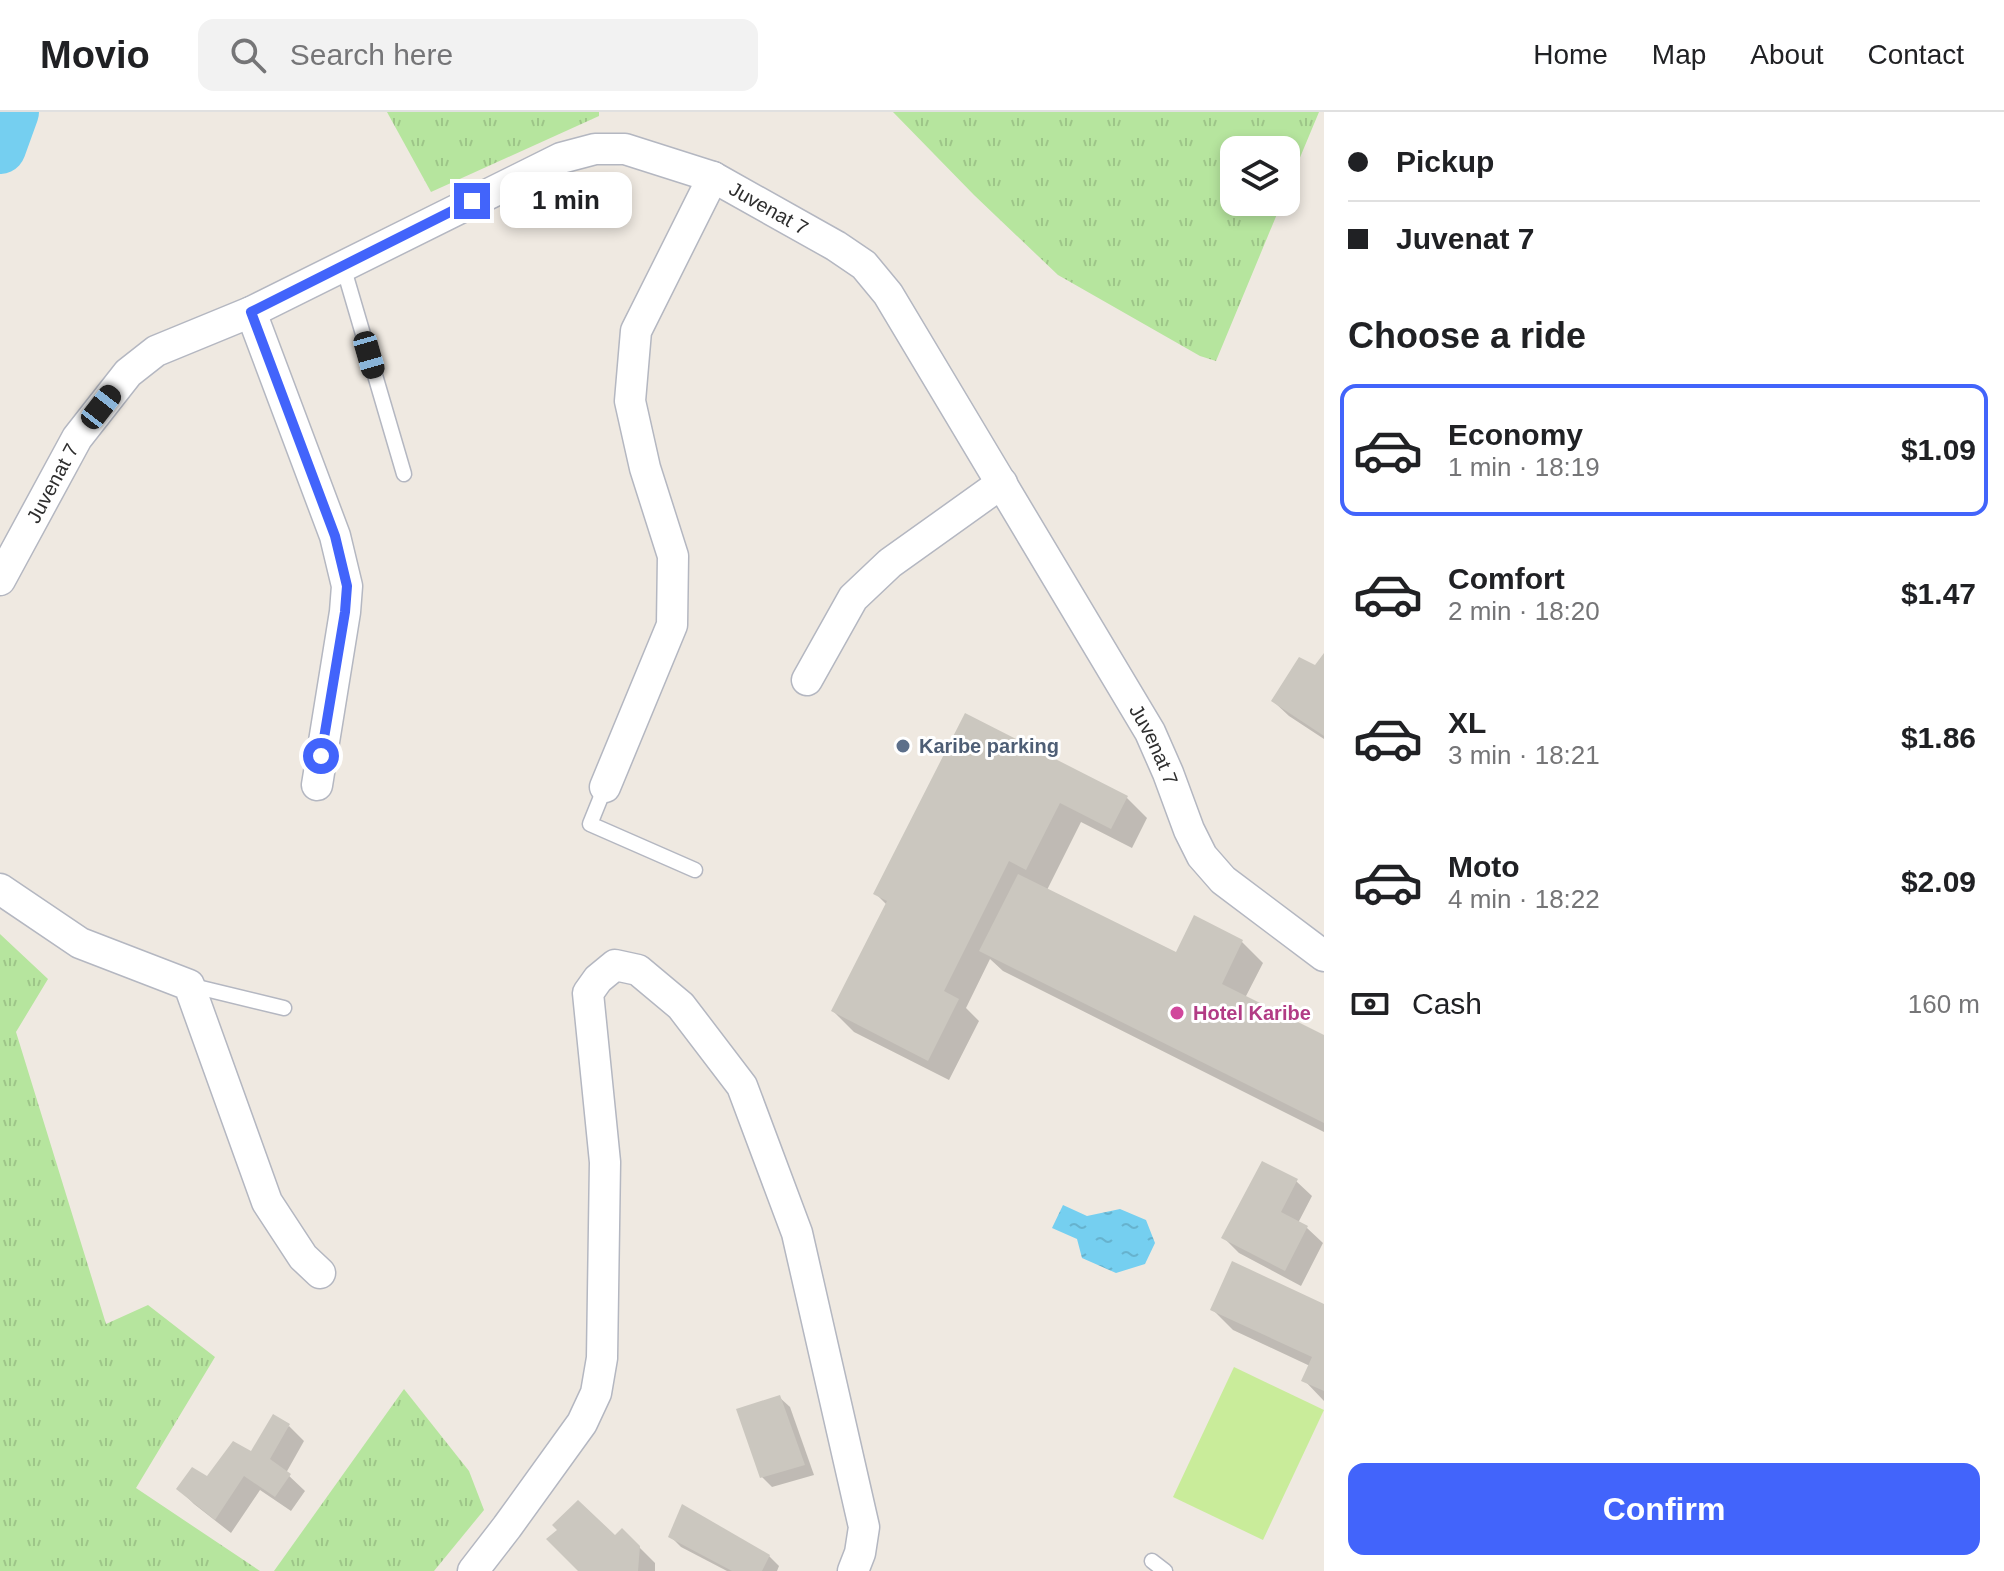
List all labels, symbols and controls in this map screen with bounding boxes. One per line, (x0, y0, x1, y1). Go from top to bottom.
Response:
search box (198, 19, 758, 91)
icon: search (226, 33, 270, 77)
text: Movio (40, 34, 150, 76)
text: Search here (290, 38, 453, 71)
text: Home (1533, 39, 1608, 70)
text: Map (1652, 39, 1706, 70)
text: About (1750, 39, 1824, 70)
text: Contact (1868, 39, 1964, 70)
map controls (1220, 136, 1300, 216)
button: layers (1220, 136, 1300, 216)
text: Pickup (1396, 145, 1494, 178)
callout: 1 min (500, 173, 632, 229)
street label: Juvenat 7 (726, 177, 812, 239)
route end (454, 183, 490, 219)
text: 1 min (532, 185, 600, 215)
text: Juvenat 7 (1396, 222, 1534, 255)
text: Choose a ride (1348, 315, 1586, 356)
car (351, 329, 387, 381)
car (77, 381, 125, 433)
icon: car (1352, 414, 1424, 486)
text: Economy (1448, 418, 1583, 451)
text: $1.09 (1901, 433, 1976, 466)
street label: Juvenat 7 (22, 440, 83, 527)
text: 1 min · 18:19 (1448, 452, 1600, 482)
icon: car (1352, 558, 1424, 630)
text: Comfort (1448, 562, 1565, 595)
text: $1.47 (1901, 577, 1976, 610)
text: 2 min · 18:20 (1448, 596, 1600, 626)
street label: Juvenat 7 (1125, 700, 1182, 788)
icon: car (1352, 702, 1424, 774)
text: XL (1448, 706, 1486, 739)
text: $1.86 (1901, 721, 1976, 754)
place label: Karibe parking (919, 735, 1059, 757)
marker: Karibe parking (894, 737, 912, 755)
route start (303, 738, 339, 774)
text: 3 min · 18:21 (1448, 740, 1600, 770)
icon: car (1352, 846, 1424, 918)
text: Moto (1448, 850, 1520, 883)
text: $2.09 (1901, 865, 1976, 898)
text: 4 min · 18:22 (1448, 884, 1600, 914)
icon: cash (1348, 982, 1392, 1026)
text: Cash (1412, 987, 1482, 1020)
text: 160 m (1908, 989, 1980, 1019)
place label: Hotel Karibe (1193, 1002, 1311, 1024)
marker: Hotel Karibe (1168, 1004, 1186, 1022)
button: Confirm (1348, 1463, 1980, 1555)

